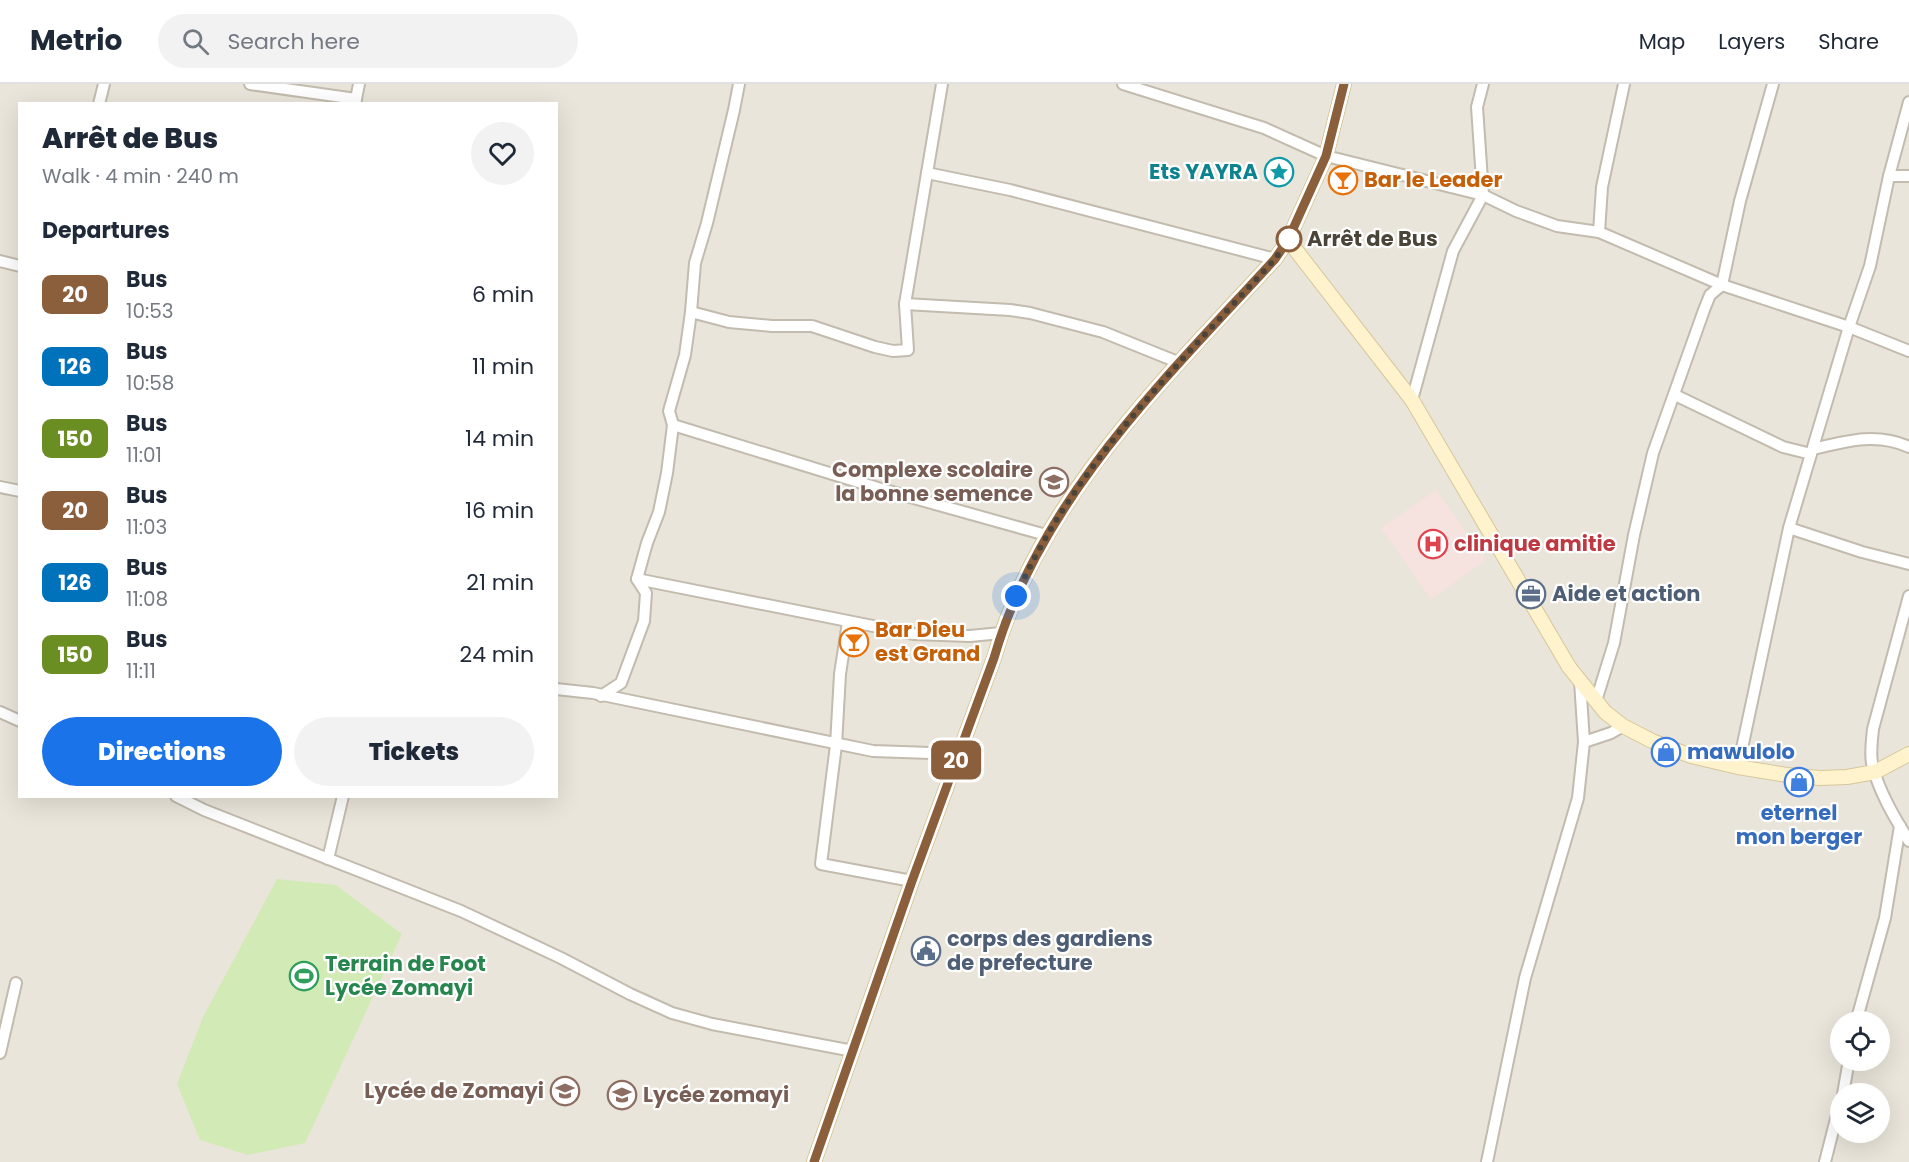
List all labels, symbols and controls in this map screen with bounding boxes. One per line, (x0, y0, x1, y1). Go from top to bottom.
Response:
search box (158, 14, 578, 68)
text: Metrio (30, 21, 122, 60)
icon: search (179, 25, 212, 58)
text: Search here (227, 26, 360, 57)
text: Map (1639, 27, 1685, 56)
text: Layers (1718, 27, 1785, 56)
text: Share (1818, 27, 1879, 56)
text: Arrêt de Bus (42, 119, 218, 158)
button: heart (471, 122, 534, 185)
place icon: Ets YAYRA (1263, 156, 1295, 188)
place label: Ets YAYRA (1149, 157, 1259, 186)
text: Walk · 4 min · 240 m (42, 162, 239, 190)
bar icon: Bar le Leader (1327, 164, 1359, 196)
place label: Bar le Leader (1364, 165, 1503, 194)
text: Departures (42, 215, 170, 246)
place label: Arrêt de Bus (1307, 224, 1438, 253)
marker: Arrêt de Bus (1276, 226, 1302, 252)
text: Bus (126, 264, 168, 295)
text: 6 min (472, 279, 534, 310)
text: 20 (62, 280, 88, 309)
text: 10:53 (126, 297, 174, 325)
text: Bus (126, 336, 168, 367)
text: 11 min (472, 351, 534, 382)
text: 126 (58, 352, 92, 381)
text: 10:58 (126, 369, 174, 397)
text: Bus (126, 408, 168, 439)
text: 14 min (465, 423, 534, 454)
text: 150 (57, 424, 93, 453)
text: 11:01 (126, 441, 162, 469)
place label: Complexe scolaire la bonne semence (832, 455, 1033, 508)
school or university icon: Complexe scolaire la bonne semence (1038, 466, 1070, 498)
text: Bus (126, 480, 168, 511)
text: 16 min (465, 495, 534, 526)
text: 20 (62, 496, 88, 525)
text: 11:03 (126, 513, 167, 541)
hospital icon: clinique amitie (1417, 528, 1449, 560)
place label: clinique amitie (1454, 529, 1616, 558)
text: Bus (126, 552, 168, 583)
text: 21 min (466, 567, 534, 598)
text: 126 (58, 568, 92, 597)
office icon: Aide et action (1515, 578, 1547, 610)
place label: Aide et action (1552, 579, 1700, 608)
your location (1001, 581, 1031, 611)
text: 11:08 (126, 585, 168, 613)
place label: Bar Dieu est Grand (875, 615, 980, 668)
text: Bus (126, 624, 168, 655)
bar icon: Bar Dieu est Grand (838, 626, 870, 658)
text: 24 min (459, 639, 534, 670)
text: 150 (57, 640, 93, 669)
text: 11:11 (126, 657, 156, 685)
button: Directions (42, 717, 282, 786)
button: Tickets (294, 717, 534, 786)
shop icon: mawulolo (1650, 736, 1682, 768)
place label: mawulolo (1687, 737, 1795, 766)
line badge: 20 (929, 740, 983, 780)
text: 20 (943, 746, 969, 775)
shop icon: eternel mon berger (1783, 766, 1815, 798)
place label: eternel mon berger (1736, 798, 1862, 851)
place label: corps des gardiens de prefecture (947, 924, 1153, 977)
public building icon: corps des gardiens de prefecture (910, 935, 942, 967)
place label: Terrain de Foot Lycée Zomayi (325, 949, 486, 1002)
sports icon: Terrain de Foot Lycée Zomayi (288, 960, 320, 992)
map controls (1830, 1011, 1890, 1143)
button: locate (1830, 1011, 1890, 1071)
school or university icon: Lycée de Zomayi (549, 1075, 581, 1107)
place label: Lycée de Zomayi (364, 1076, 544, 1105)
school or university icon: Lycée zomayi (606, 1079, 638, 1111)
place label: Lycée zomayi (643, 1080, 789, 1109)
button: layers (1830, 1083, 1890, 1143)

